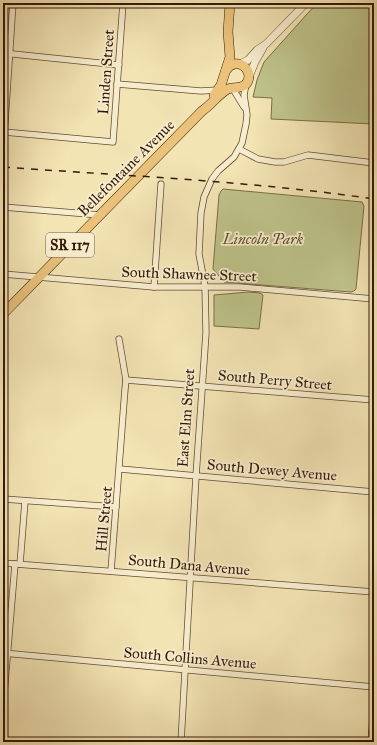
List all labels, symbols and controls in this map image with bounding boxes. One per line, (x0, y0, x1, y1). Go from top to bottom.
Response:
street label: Linden Street (94, 28, 118, 115)
street label: Bellefontaine Avenue (74, 116, 178, 220)
park label: Lincoln Park (222, 230, 304, 248)
road number: SR 117 (46, 233, 94, 257)
street label: South Shawnee Street (121, 263, 258, 285)
street label: South Perry Street (217, 366, 333, 394)
street label: East Elm Street (174, 367, 198, 468)
street label: South Dewey Avenue (206, 455, 338, 485)
street label: Hill Street (92, 485, 116, 553)
street label: South Dana Avenue (127, 551, 251, 579)
street label: South Collins Avenue (123, 643, 257, 673)

